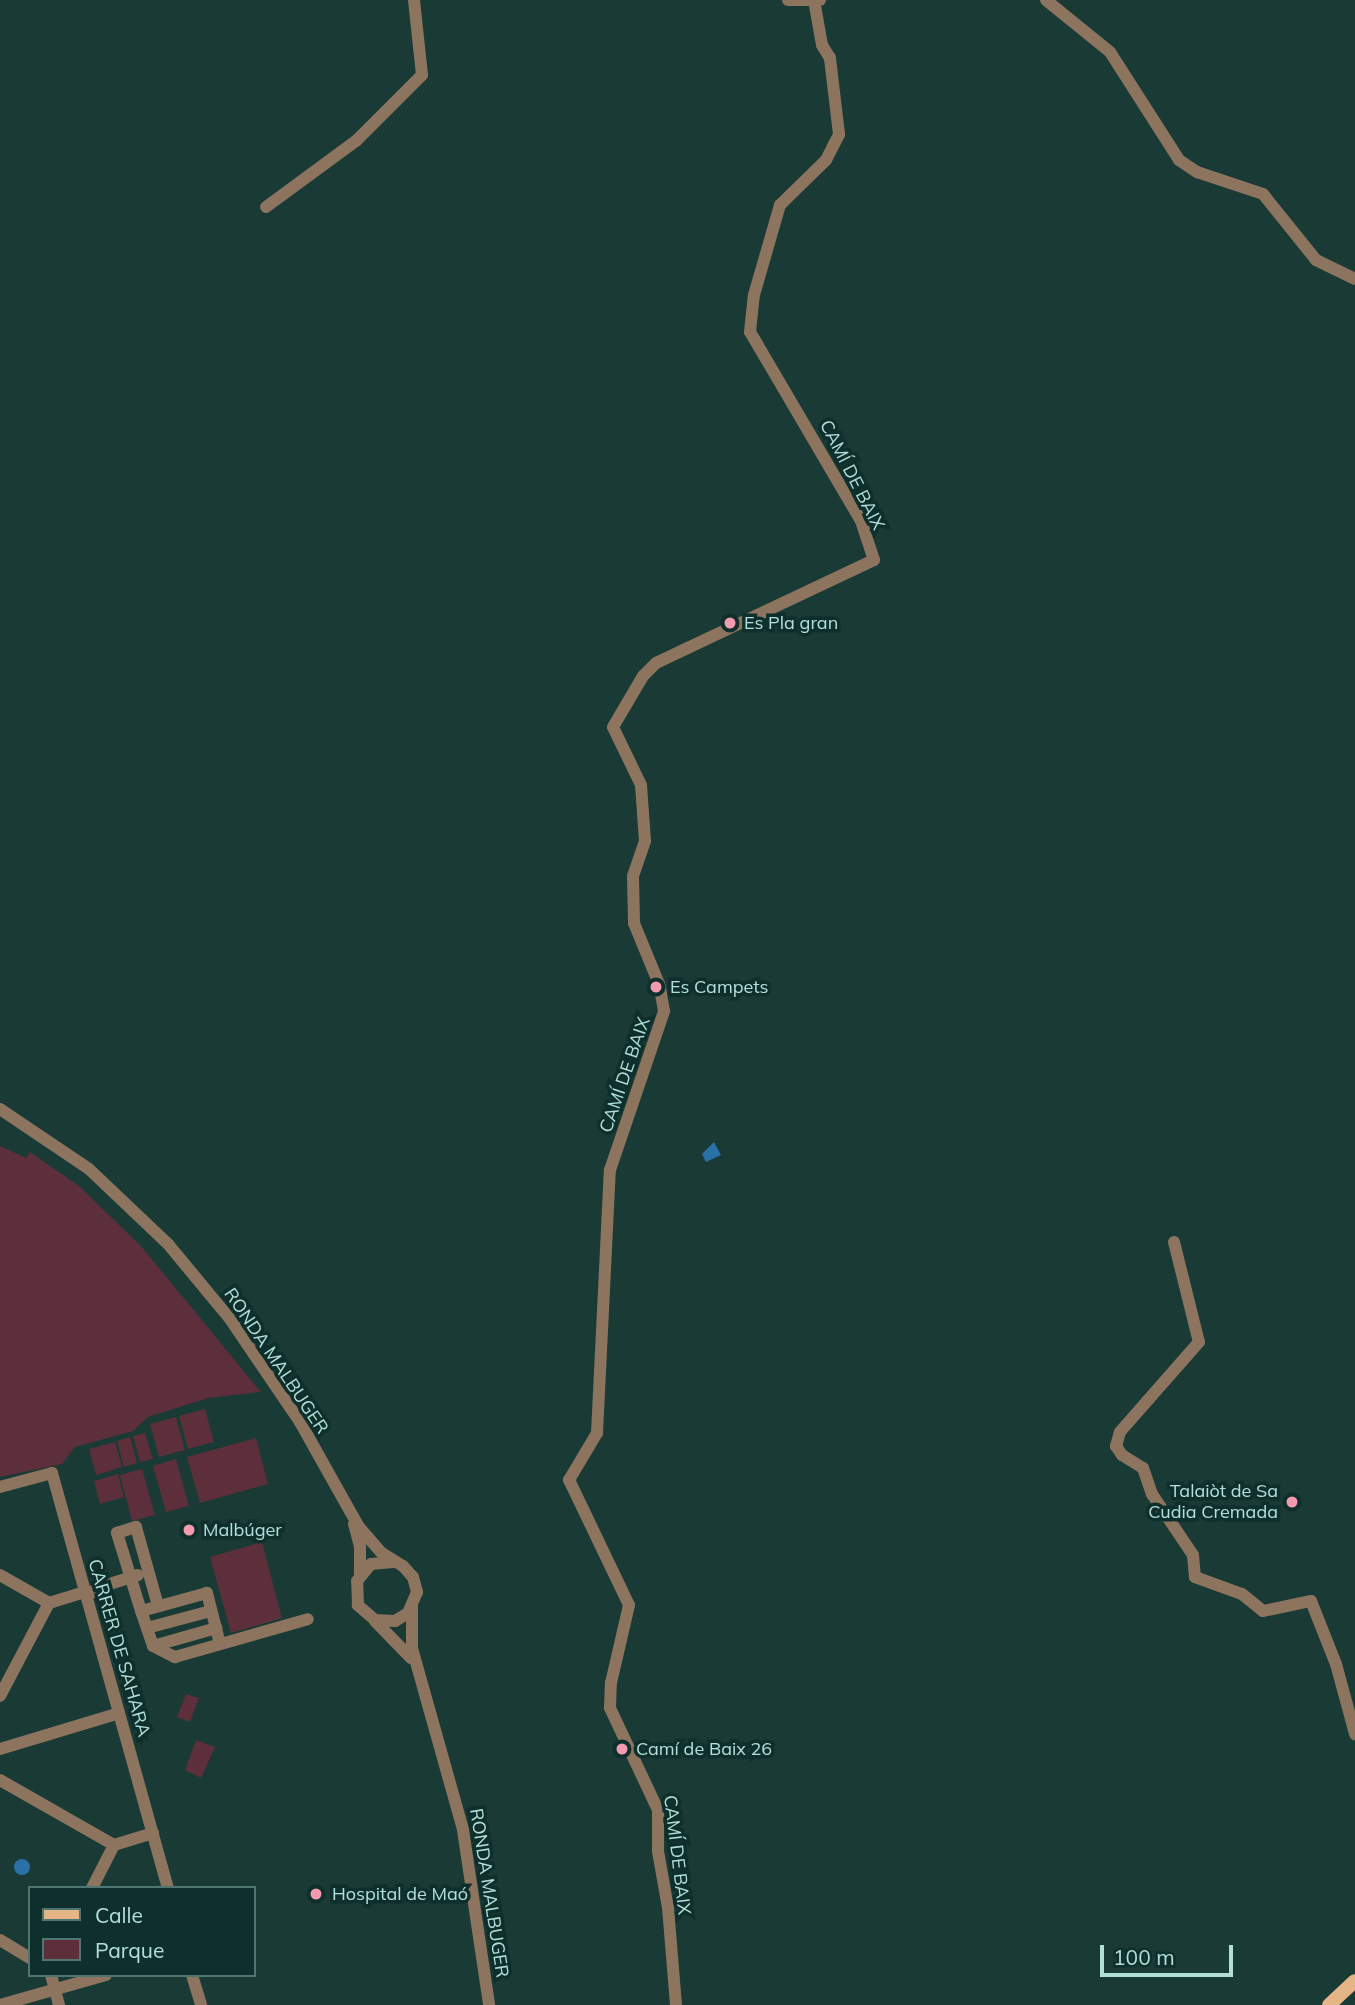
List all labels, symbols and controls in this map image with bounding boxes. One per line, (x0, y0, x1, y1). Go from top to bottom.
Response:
street label: CAMÍ DE BAIX (815, 416, 889, 534)
place label: Es Pla gran (744, 612, 838, 634)
marker: Es Pla gran (722, 615, 738, 631)
place label: Es Campets (670, 976, 769, 998)
marker: Es Campets (648, 979, 664, 995)
street label: CAMÍ DE BAIX (595, 1015, 655, 1135)
street label: RONDA MALBUGER (219, 1284, 333, 1438)
place label: Talaiòt de Sa Cudia Cremada (1148, 1481, 1278, 1524)
marker: Talaiòt de Sa Cudia Cremada (1284, 1494, 1300, 1510)
place label: Malbúger (203, 1519, 282, 1541)
marker: Malbúger (181, 1522, 197, 1538)
street label: CARRER DE SAHARA (83, 1557, 155, 1739)
place label: Camí de Baix 26 (636, 1738, 772, 1760)
marker: Camí de Baix 26 (614, 1741, 630, 1757)
street label: CAMÍ DE BAIX (659, 1794, 695, 1916)
street label: RONDA MALBUGER (465, 1807, 513, 1979)
place label: Hospital de Maó (332, 1883, 468, 1905)
marker: Hospital de Maó (306, 1884, 326, 1904)
legend (28, 1886, 256, 1977)
text: Calle (95, 1902, 143, 1928)
scale bar (1103, 1932, 1236, 1976)
text: Parque (95, 1937, 164, 1963)
text: 100 m (1113, 1944, 1175, 1970)

